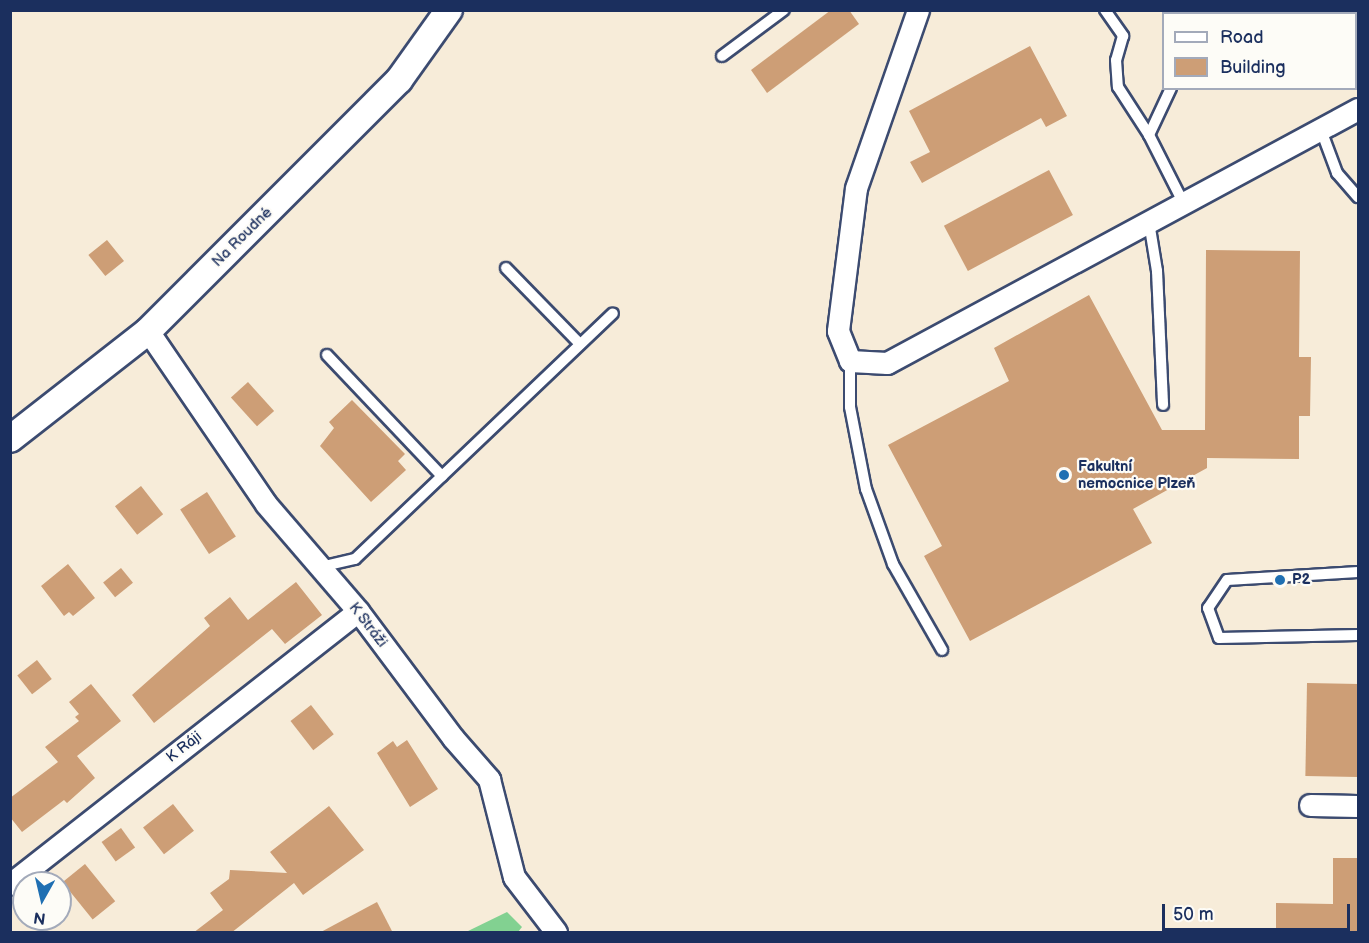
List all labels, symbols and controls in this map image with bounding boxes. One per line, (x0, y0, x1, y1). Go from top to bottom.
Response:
legend (1162, 12, 1357, 90)
text: Road (1220, 27, 1264, 48)
text: Building (1220, 57, 1286, 78)
street label: Na Roudné (208, 203, 276, 271)
place label: Fakultní nemocnice Plzeň (1078, 457, 1195, 492)
marker: Fakultní nemocnice Plzeň (1055, 466, 1073, 484)
place label: P2 (1292, 571, 1310, 589)
marker: P2 (1273, 573, 1287, 587)
street label: K Stráži (345, 599, 391, 651)
street label: K Ráji (163, 728, 205, 766)
north arrow (12, 871, 72, 931)
scale bar (1165, 892, 1352, 930)
text: 50 m (1173, 904, 1214, 925)
text: N (32, 907, 47, 928)

